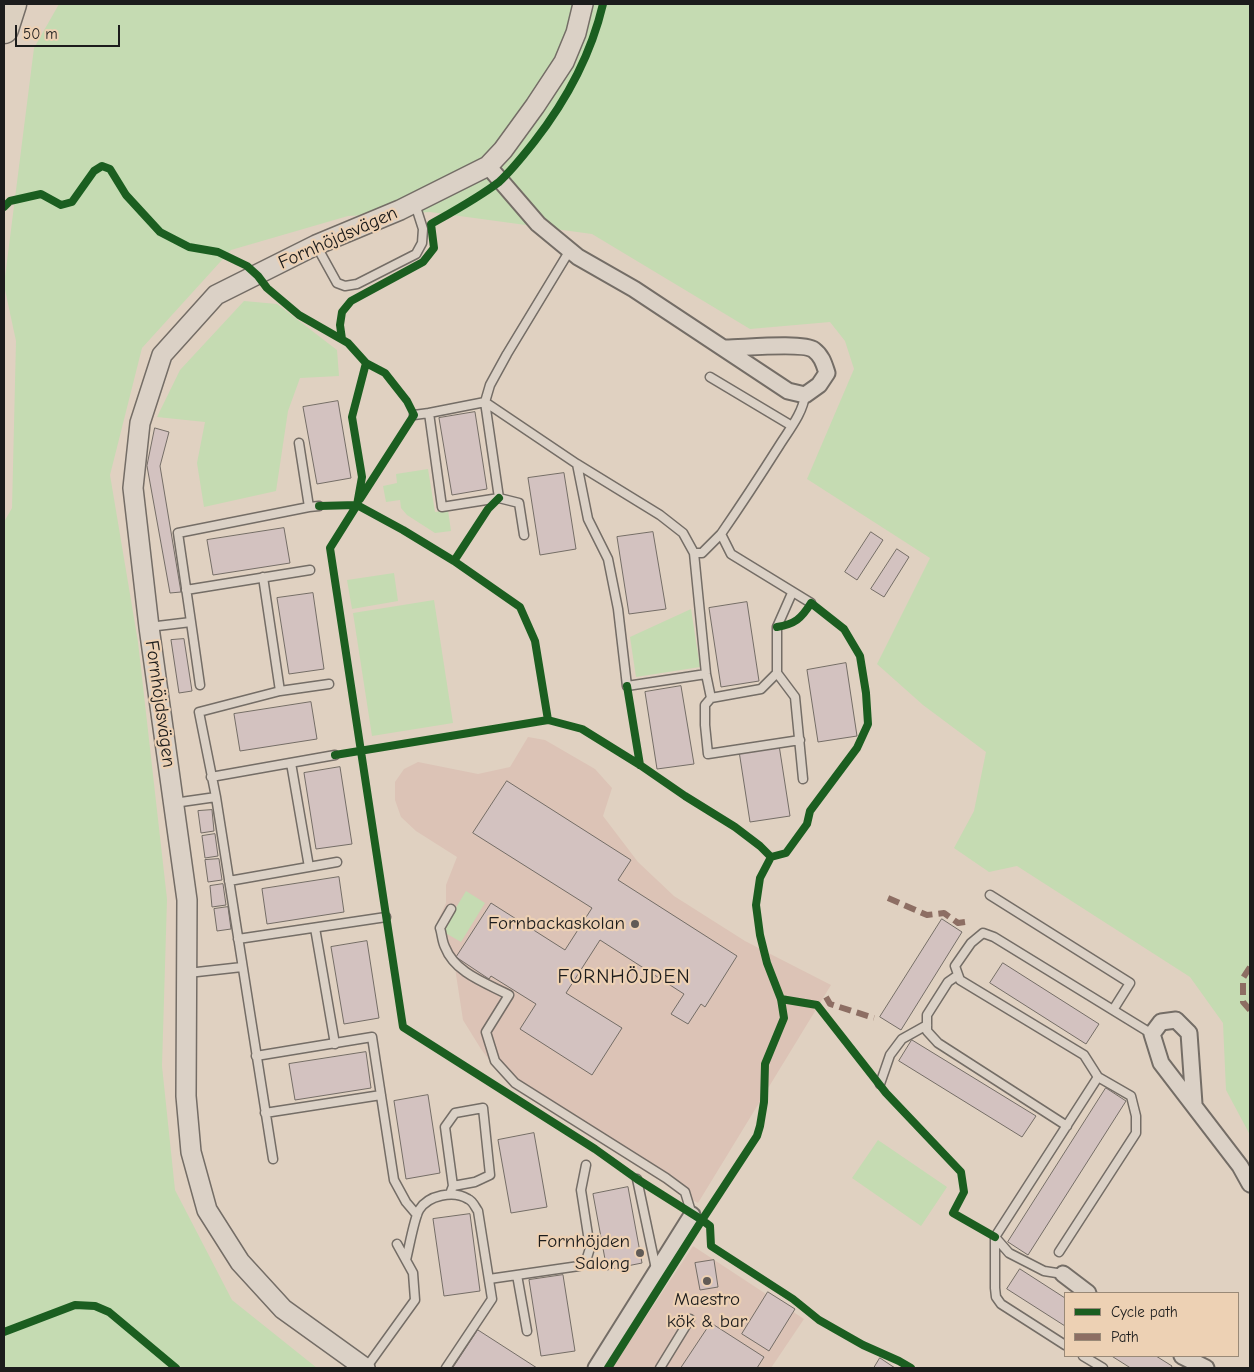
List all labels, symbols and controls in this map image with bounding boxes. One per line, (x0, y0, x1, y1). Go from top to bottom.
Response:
scale bar (18, 15, 122, 47)
text: 50 m (23, 25, 58, 43)
street label: Fornhöjdsvägen (275, 202, 401, 274)
street label: Fornhöjdsvägen (140, 639, 180, 769)
place label: Fornbackaskolan (488, 913, 625, 935)
marker: Fornbackaskolan (629, 918, 641, 930)
district label: FORNHÖJDEN (556, 965, 692, 989)
place label: Fornhöjden Salong (537, 1231, 630, 1275)
marker: Fornhöjden Salong (634, 1247, 646, 1259)
marker: Maestro kök & bar (701, 1275, 713, 1287)
place label: Maestro kök & bar (667, 1289, 747, 1333)
legend (1064, 1292, 1239, 1357)
text: Cycle path (1111, 1303, 1178, 1321)
text: Path (1111, 1328, 1139, 1346)

